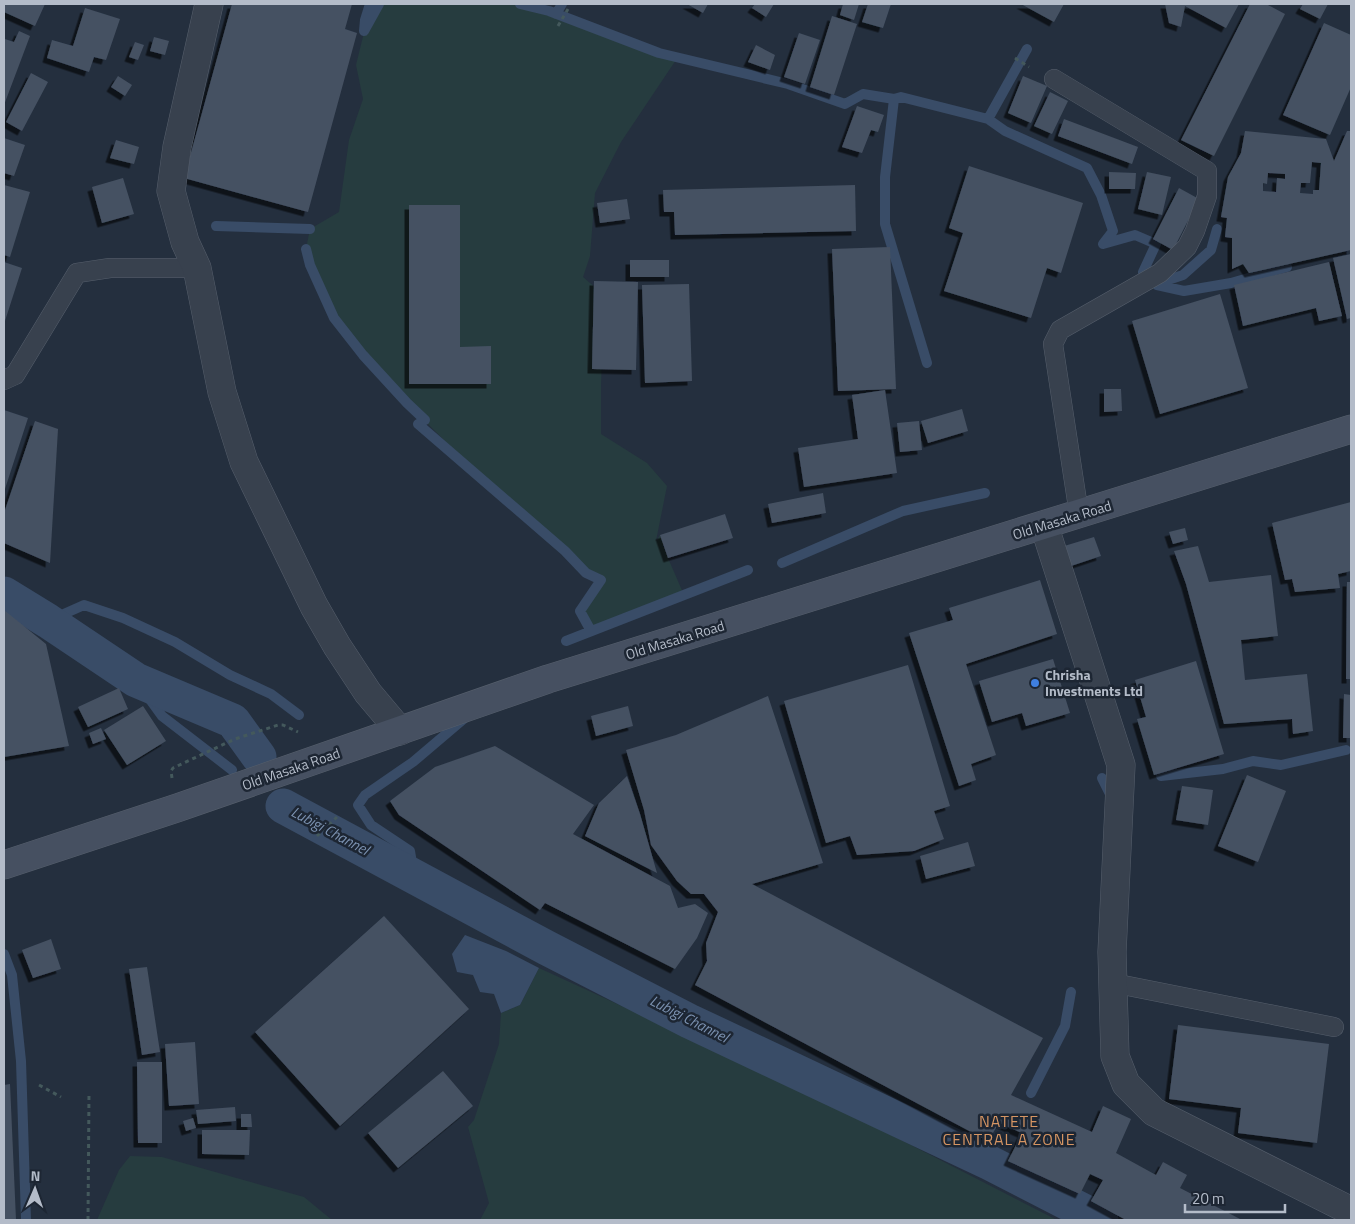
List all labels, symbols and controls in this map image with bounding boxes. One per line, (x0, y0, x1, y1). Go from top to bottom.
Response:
street label: Old Masaka Road (1010, 495, 1114, 545)
street label: Old Masaka Road (623, 615, 727, 665)
place label: Chrisha Investments Ltd (1045, 664, 1143, 701)
marker: Chrisha Investments Ltd (1029, 677, 1041, 689)
street label: Old Masaka Road (239, 742, 343, 795)
water label: Lubigi Channel (287, 800, 375, 862)
water label: Lubigi Channel (646, 989, 734, 1049)
district label: NATETE CENTRAL A ZONE (942, 1109, 1076, 1151)
north arrow (10, 1164, 60, 1214)
text: N (30, 1165, 41, 1186)
scale bar (1185, 1182, 1285, 1214)
text: 20 m (1192, 1187, 1225, 1210)

